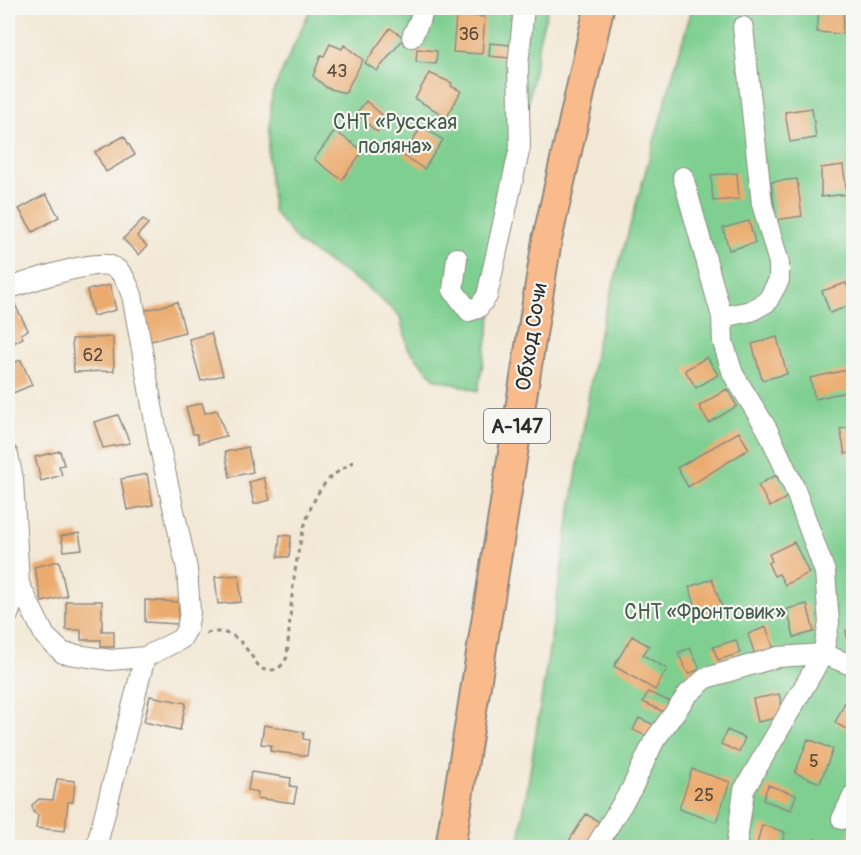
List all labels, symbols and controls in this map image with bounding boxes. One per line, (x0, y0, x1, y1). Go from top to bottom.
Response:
house number: 36 (459, 23, 479, 46)
house number: 43 (327, 60, 347, 83)
park label: СНТ «Русская поляна» (333, 109, 457, 160)
street label: Обход Сочи (510, 281, 553, 393)
house number: 62 (83, 344, 103, 367)
road number: А-147 (484, 409, 550, 443)
park label: СНТ «Фронтовик» (624, 599, 786, 626)
house number: 5 (809, 750, 819, 773)
house number: 25 (694, 784, 714, 807)

